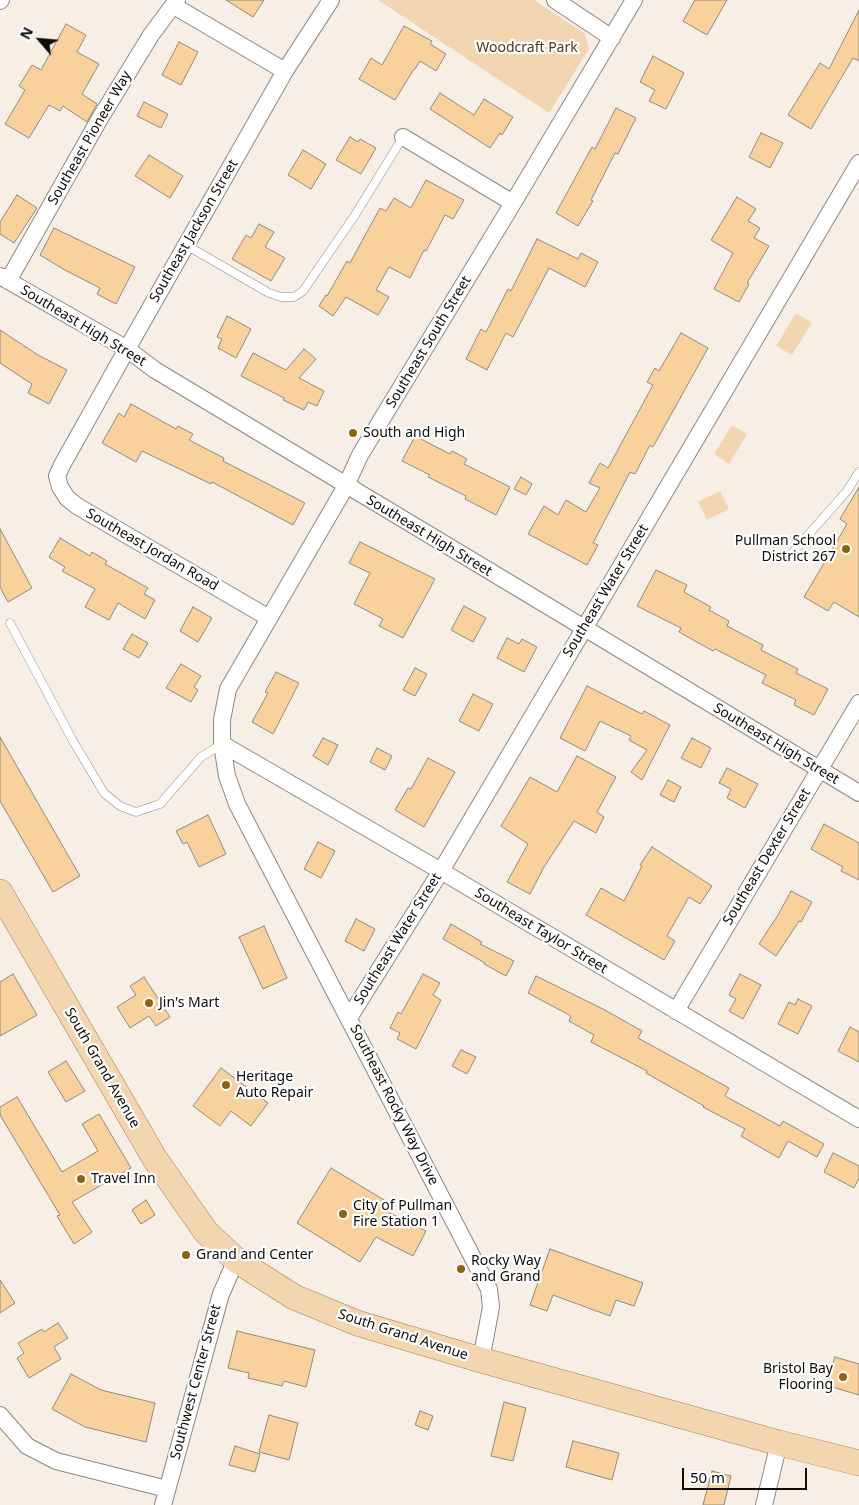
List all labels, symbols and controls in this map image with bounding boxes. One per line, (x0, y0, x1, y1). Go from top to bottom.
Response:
north arrow (15, 15, 65, 65)
text: N (15, 24, 37, 42)
park label: Woodcraft Park (476, 40, 578, 56)
street label: Southeast Pioneer Way (45, 68, 135, 208)
street label: Southeast Jackson Street (146, 157, 242, 305)
street label: Southeast South Street (383, 273, 475, 411)
street label: Southeast High Street (17, 282, 149, 370)
place label: South and High (363, 425, 465, 441)
marker: South and High (347, 427, 359, 439)
street label: Southeast High Street (363, 492, 495, 580)
street label: Southeast Jordan Road (83, 505, 221, 595)
street label: Southeast Water Street (560, 522, 652, 660)
place label: Pullman School District 267 (735, 533, 836, 566)
marker: Pullman School District 267 (840, 543, 852, 555)
street label: Southeast High Street (710, 700, 842, 788)
street label: Southeast Dexter Street (720, 786, 814, 928)
street label: Southeast Water Street (351, 870, 445, 1008)
street label: Southeast Taylor Street (472, 885, 610, 977)
place label: Jin's Mart (159, 995, 219, 1011)
marker: Jin's Mart (143, 997, 155, 1009)
street label: South Grand Avenue (61, 1005, 143, 1131)
street label: Southeast Rocky Way Drive (346, 1022, 442, 1188)
place label: Heritage Auto Repair (236, 1069, 313, 1102)
marker: Heritage Auto Repair (220, 1079, 232, 1091)
place label: Travel Inn (91, 1171, 156, 1187)
marker: Travel Inn (75, 1173, 87, 1185)
place label: City of Pullman Fire Station 1 (353, 1198, 452, 1230)
marker: City of Pullman Fire Station 1 (337, 1208, 349, 1220)
place label: Grand and Center (196, 1247, 313, 1263)
marker: Grand and Center (180, 1249, 192, 1261)
place label: Rocky Way and Grand (471, 1253, 541, 1285)
marker: Rocky Way and Grand (455, 1263, 467, 1275)
street label: Southwest Center Street (167, 1303, 225, 1461)
street label: South Grand Avenue (336, 1306, 470, 1364)
place label: Bristol Bay Flooring (763, 1361, 833, 1394)
marker: Bristol Bay Flooring (837, 1371, 849, 1383)
scale bar (684, 1458, 809, 1490)
text: 50 m (690, 1467, 725, 1487)

